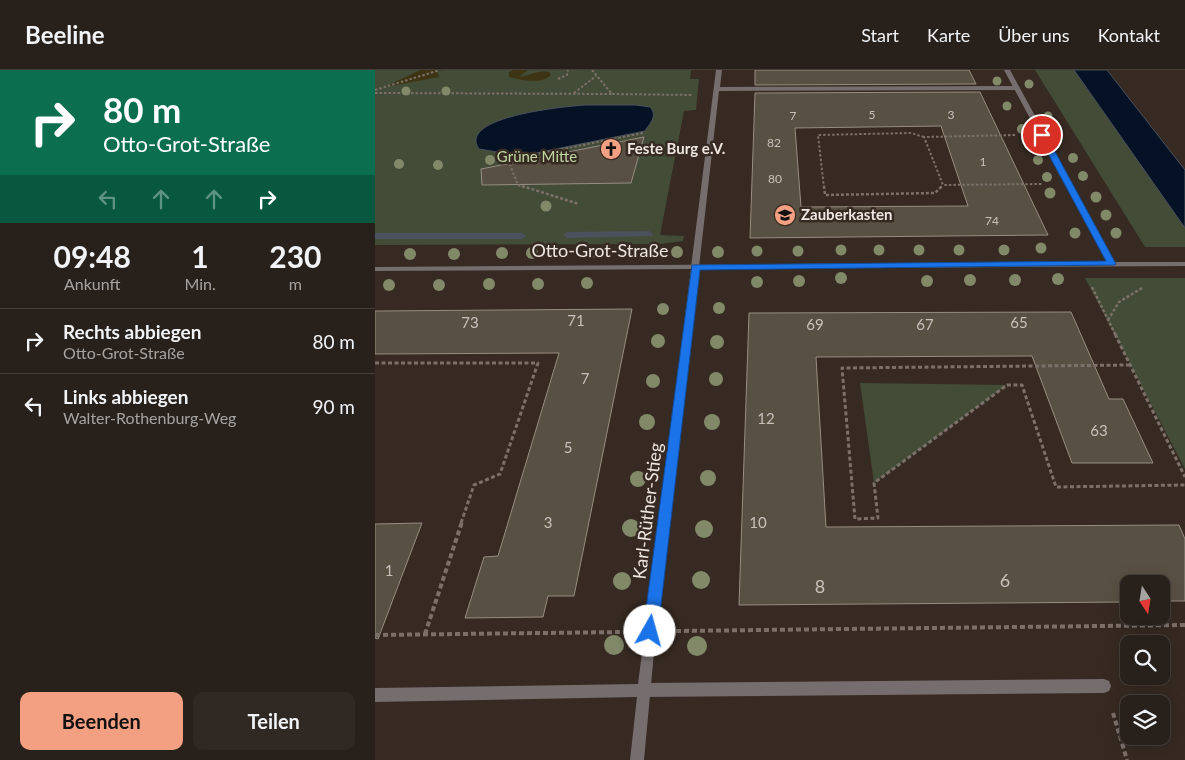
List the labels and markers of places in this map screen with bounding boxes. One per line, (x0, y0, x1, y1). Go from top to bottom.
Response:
pin (1021, 114, 1063, 156)
church icon: Feste Burg e.V. (599, 137, 623, 161)
place label: Feste Burg e.V. (627, 139, 725, 157)
school or university icon: Zauberkasten (773, 203, 797, 227)
place label: Zauberkasten (801, 205, 892, 223)

